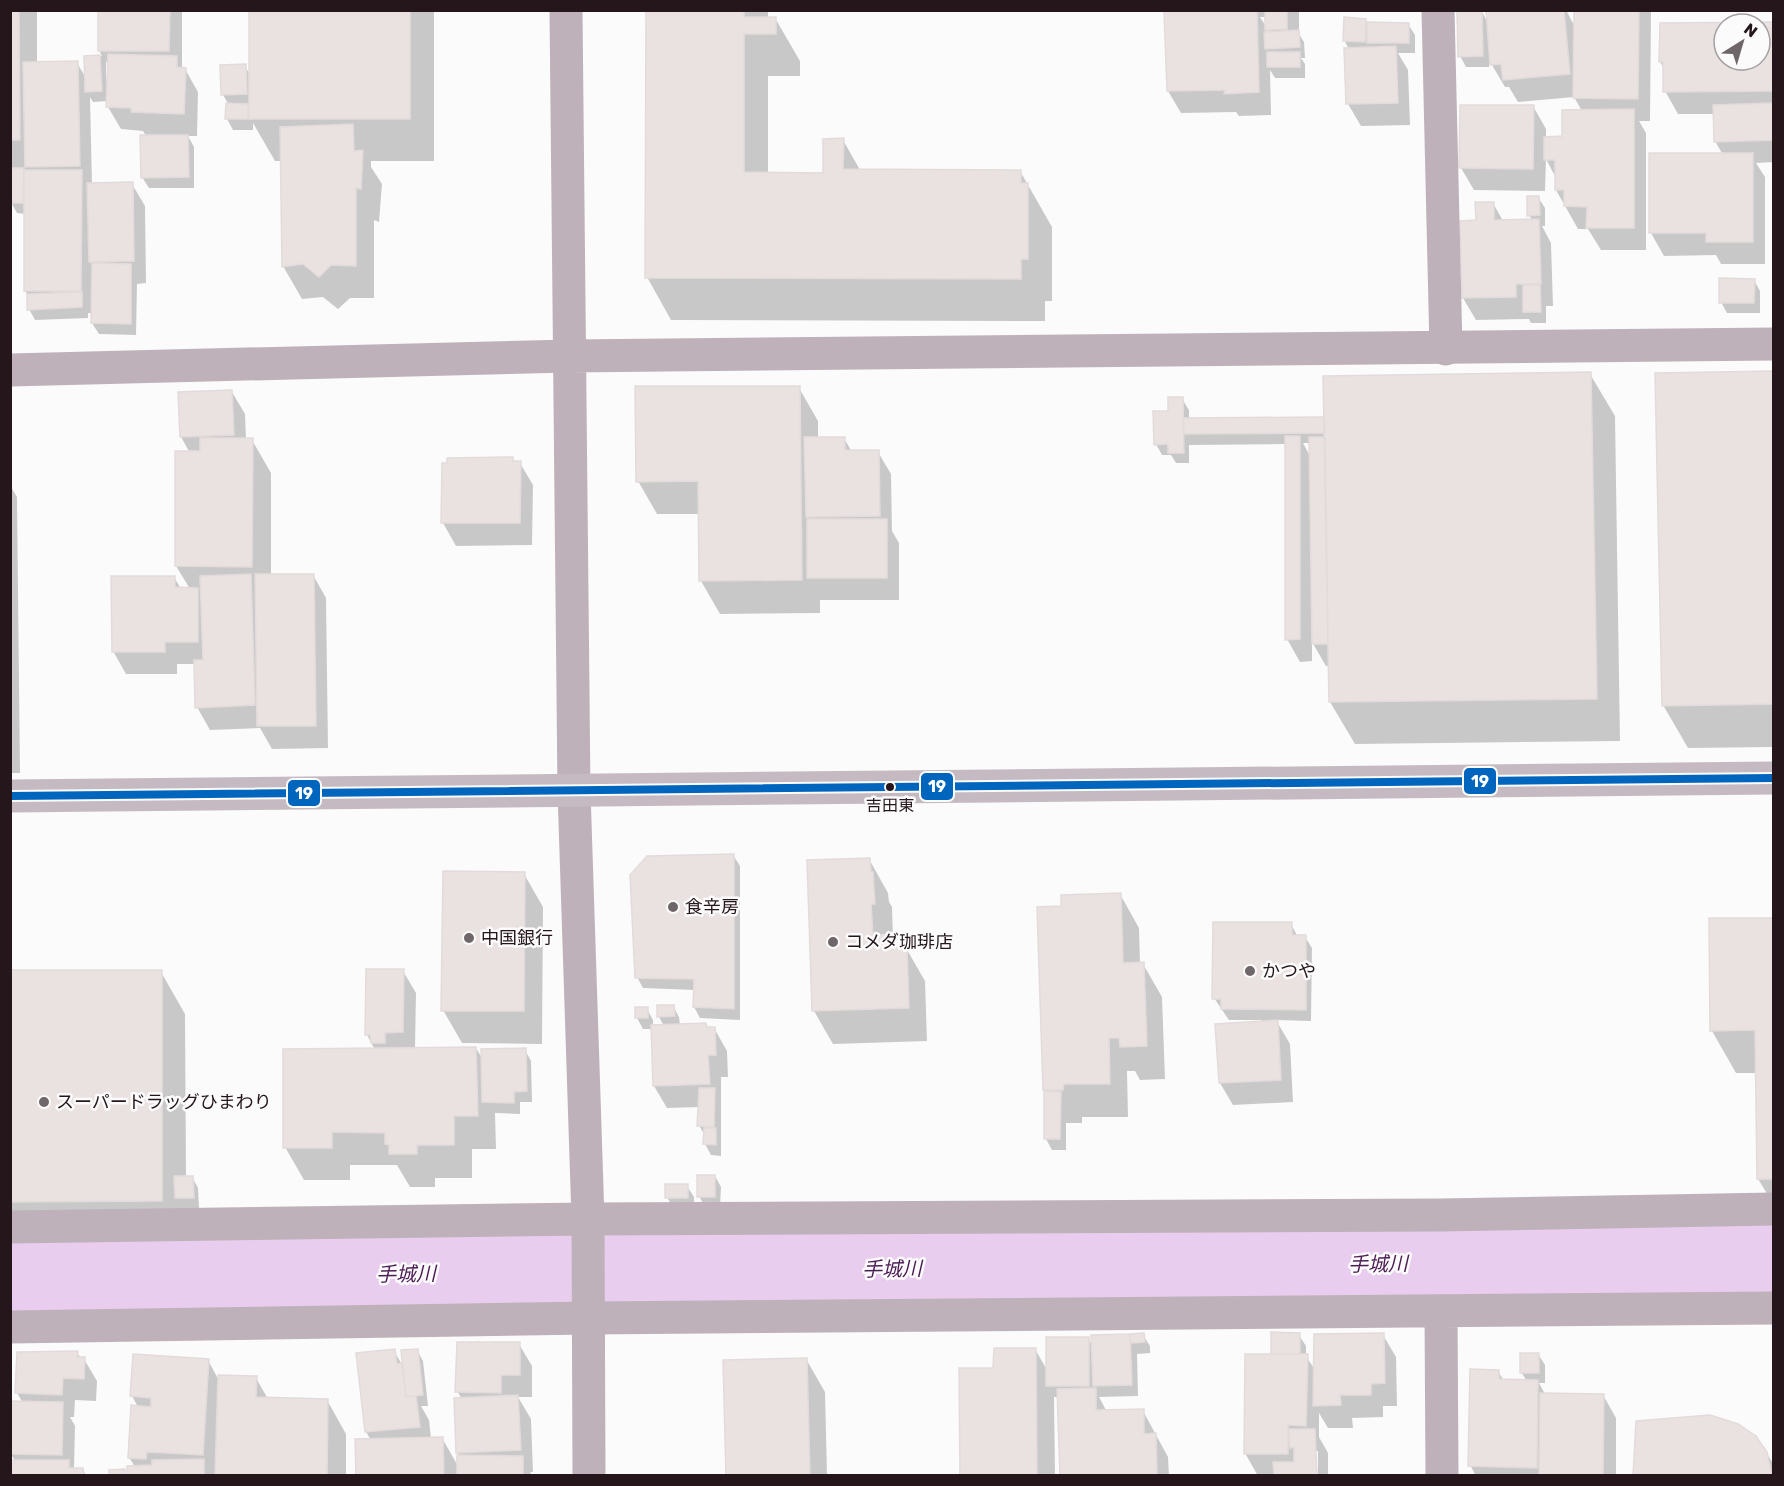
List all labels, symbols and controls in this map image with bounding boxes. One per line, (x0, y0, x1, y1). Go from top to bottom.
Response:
north arrow (1712, 12, 1772, 72)
text: N (1740, 19, 1761, 41)
line badge: 19 (1463, 767, 1497, 795)
line badge: 19 (920, 772, 954, 801)
text: 19 (1471, 772, 1489, 791)
text: 19 (928, 777, 946, 796)
line badge: 19 (287, 779, 321, 807)
marker: 吉田東 (884, 781, 896, 793)
text: 19 (295, 784, 313, 803)
place label: 吉田東 (866, 796, 914, 815)
place label: 食辛房 (685, 896, 739, 918)
marker: 食辛房 (666, 900, 680, 914)
place label: 中国銀行 (481, 927, 553, 949)
marker: 中国銀行 (462, 931, 476, 945)
place label: コメダ珈琲店 (845, 931, 953, 953)
marker: コメダ珈琲店 (826, 935, 840, 949)
place label: かつや (1262, 960, 1316, 982)
marker: かつや (1243, 964, 1257, 978)
place label: スーパードラッグひまわり (56, 1091, 272, 1113)
marker: スーパードラッグひまわり (37, 1095, 51, 1109)
water label: 手城川 (1348, 1251, 1410, 1277)
water label: 手城川 (862, 1256, 924, 1282)
water label: 手城川 (376, 1261, 438, 1287)

